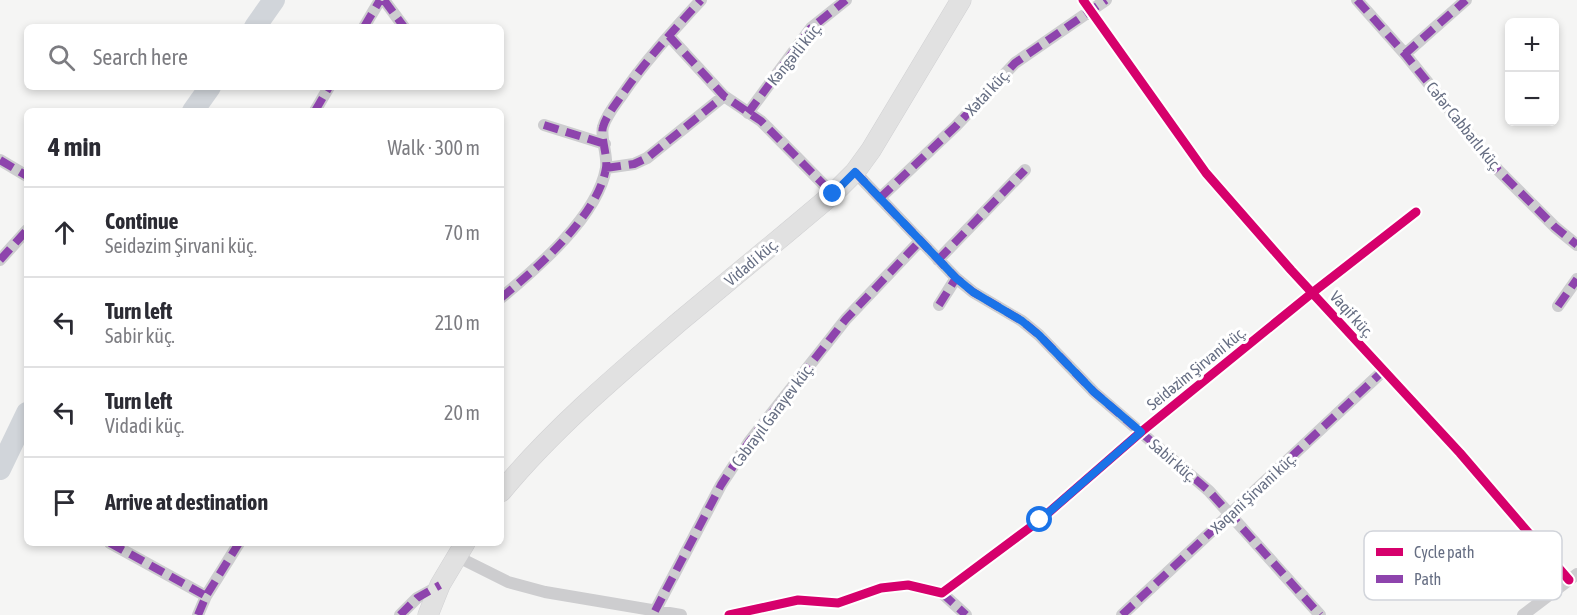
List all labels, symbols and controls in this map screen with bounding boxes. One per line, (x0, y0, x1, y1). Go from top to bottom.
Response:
map controls (1505, 18, 1559, 126)
button: + (1505, 18, 1559, 72)
street label: Kəngərli küç. (763, 19, 825, 89)
search box (24, 24, 504, 90)
icon: search (45, 41, 78, 74)
text: Search here (93, 44, 188, 70)
street label: Xətai küç. (961, 65, 1013, 119)
button: − (1505, 72, 1559, 126)
street label: Cəfər Cabbarlı küç. (1422, 78, 1505, 175)
text: 4 min (48, 132, 101, 162)
text: Walk · 300 m (388, 136, 480, 159)
route end (819, 180, 845, 206)
text: Continue (105, 208, 179, 234)
icon: ahead (48, 216, 81, 249)
text: 70 m (444, 221, 480, 244)
text: Seidəzim Şirvani küç. (105, 234, 257, 257)
street label: Vidadi küç. (721, 235, 782, 290)
street label: Vaqif küç. (1326, 287, 1378, 342)
text: Turn left (105, 298, 172, 324)
icon: left (48, 306, 81, 339)
text: 210 m (435, 311, 480, 334)
street label: Seidəzim Şirvani küç. (1143, 323, 1250, 414)
text: Sabir küç. (105, 324, 175, 347)
street label: Cəbrayıl Gərayev küç. (727, 360, 817, 471)
text: Turn left (105, 388, 172, 414)
icon: left (48, 396, 81, 429)
text: 20 m (444, 401, 480, 424)
text: Vidadi küç. (105, 414, 184, 437)
street label: Sabir küç. (1145, 435, 1200, 486)
street label: Xəqani Şirvani küç. (1207, 449, 1300, 537)
icon: arrive (48, 486, 81, 519)
text: Arrive at destination (105, 489, 268, 515)
route start (1026, 506, 1052, 532)
legend (1364, 531, 1562, 600)
text: Cycle path (1414, 543, 1474, 562)
text: Path (1414, 570, 1441, 588)

